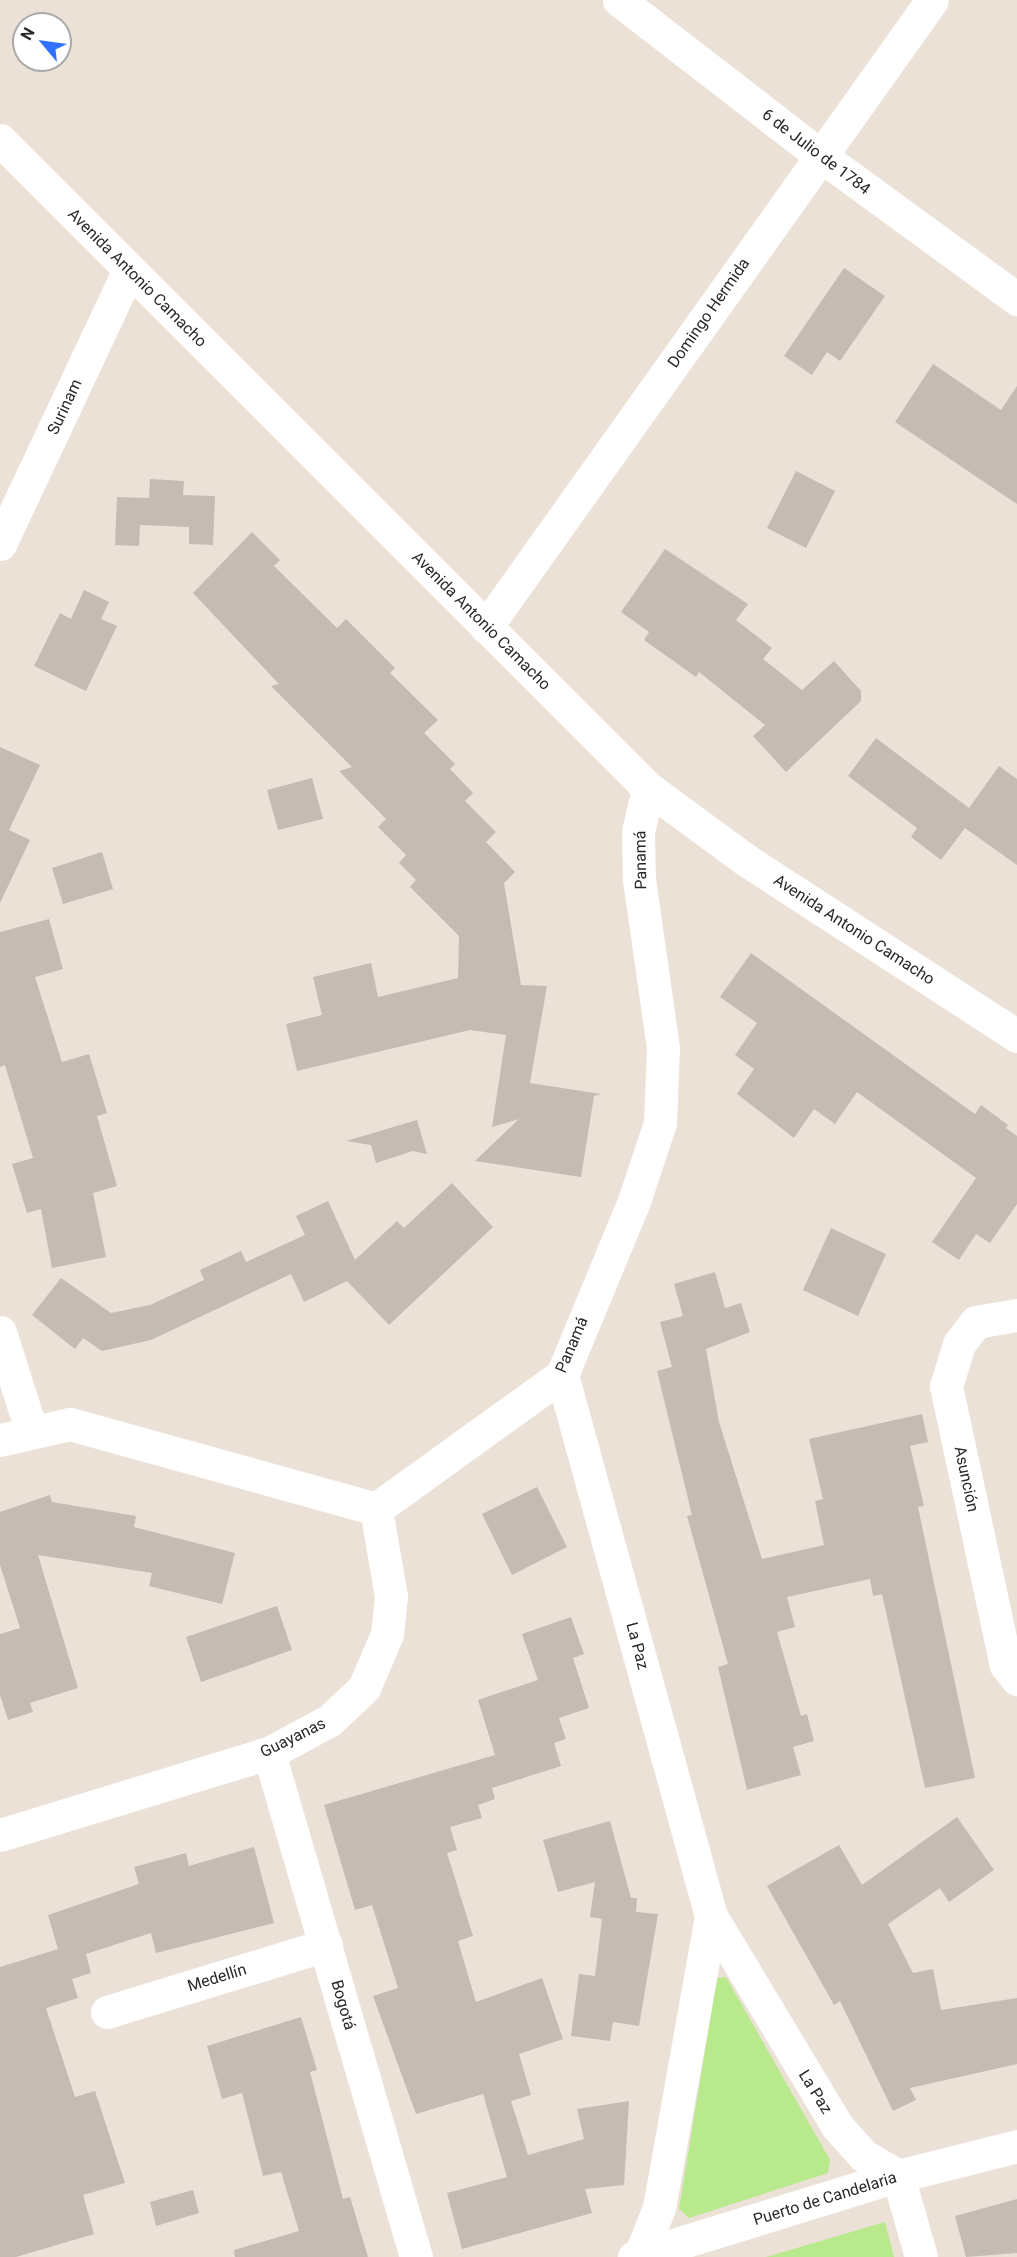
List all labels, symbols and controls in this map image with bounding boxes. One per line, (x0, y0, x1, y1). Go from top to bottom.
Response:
north arrow (12, 12, 72, 72)
text: N (17, 24, 39, 44)
street label: 6 de Julio de 1784 (758, 105, 874, 199)
street label: Avenida Antonio Camacho (64, 205, 210, 351)
street label: Domingo Hermida (664, 254, 754, 372)
street label: Surinam (44, 376, 86, 438)
street label: Avenida Antonio Camacho (408, 548, 554, 694)
street label: Panamá (631, 830, 651, 890)
street label: Avenida Antonio Camacho (770, 871, 938, 989)
street label: Panamá (552, 1314, 592, 1376)
street label: Asunción (950, 1444, 982, 1514)
street label: La Paz (622, 1620, 652, 1672)
street label: Guayanas (257, 1714, 329, 1762)
street label: Medellín (185, 1960, 249, 1996)
street label: Bogotá (327, 1978, 359, 2032)
street label: La Paz (794, 2067, 836, 2117)
street label: Puerto de Candelaria (751, 2168, 899, 2230)

